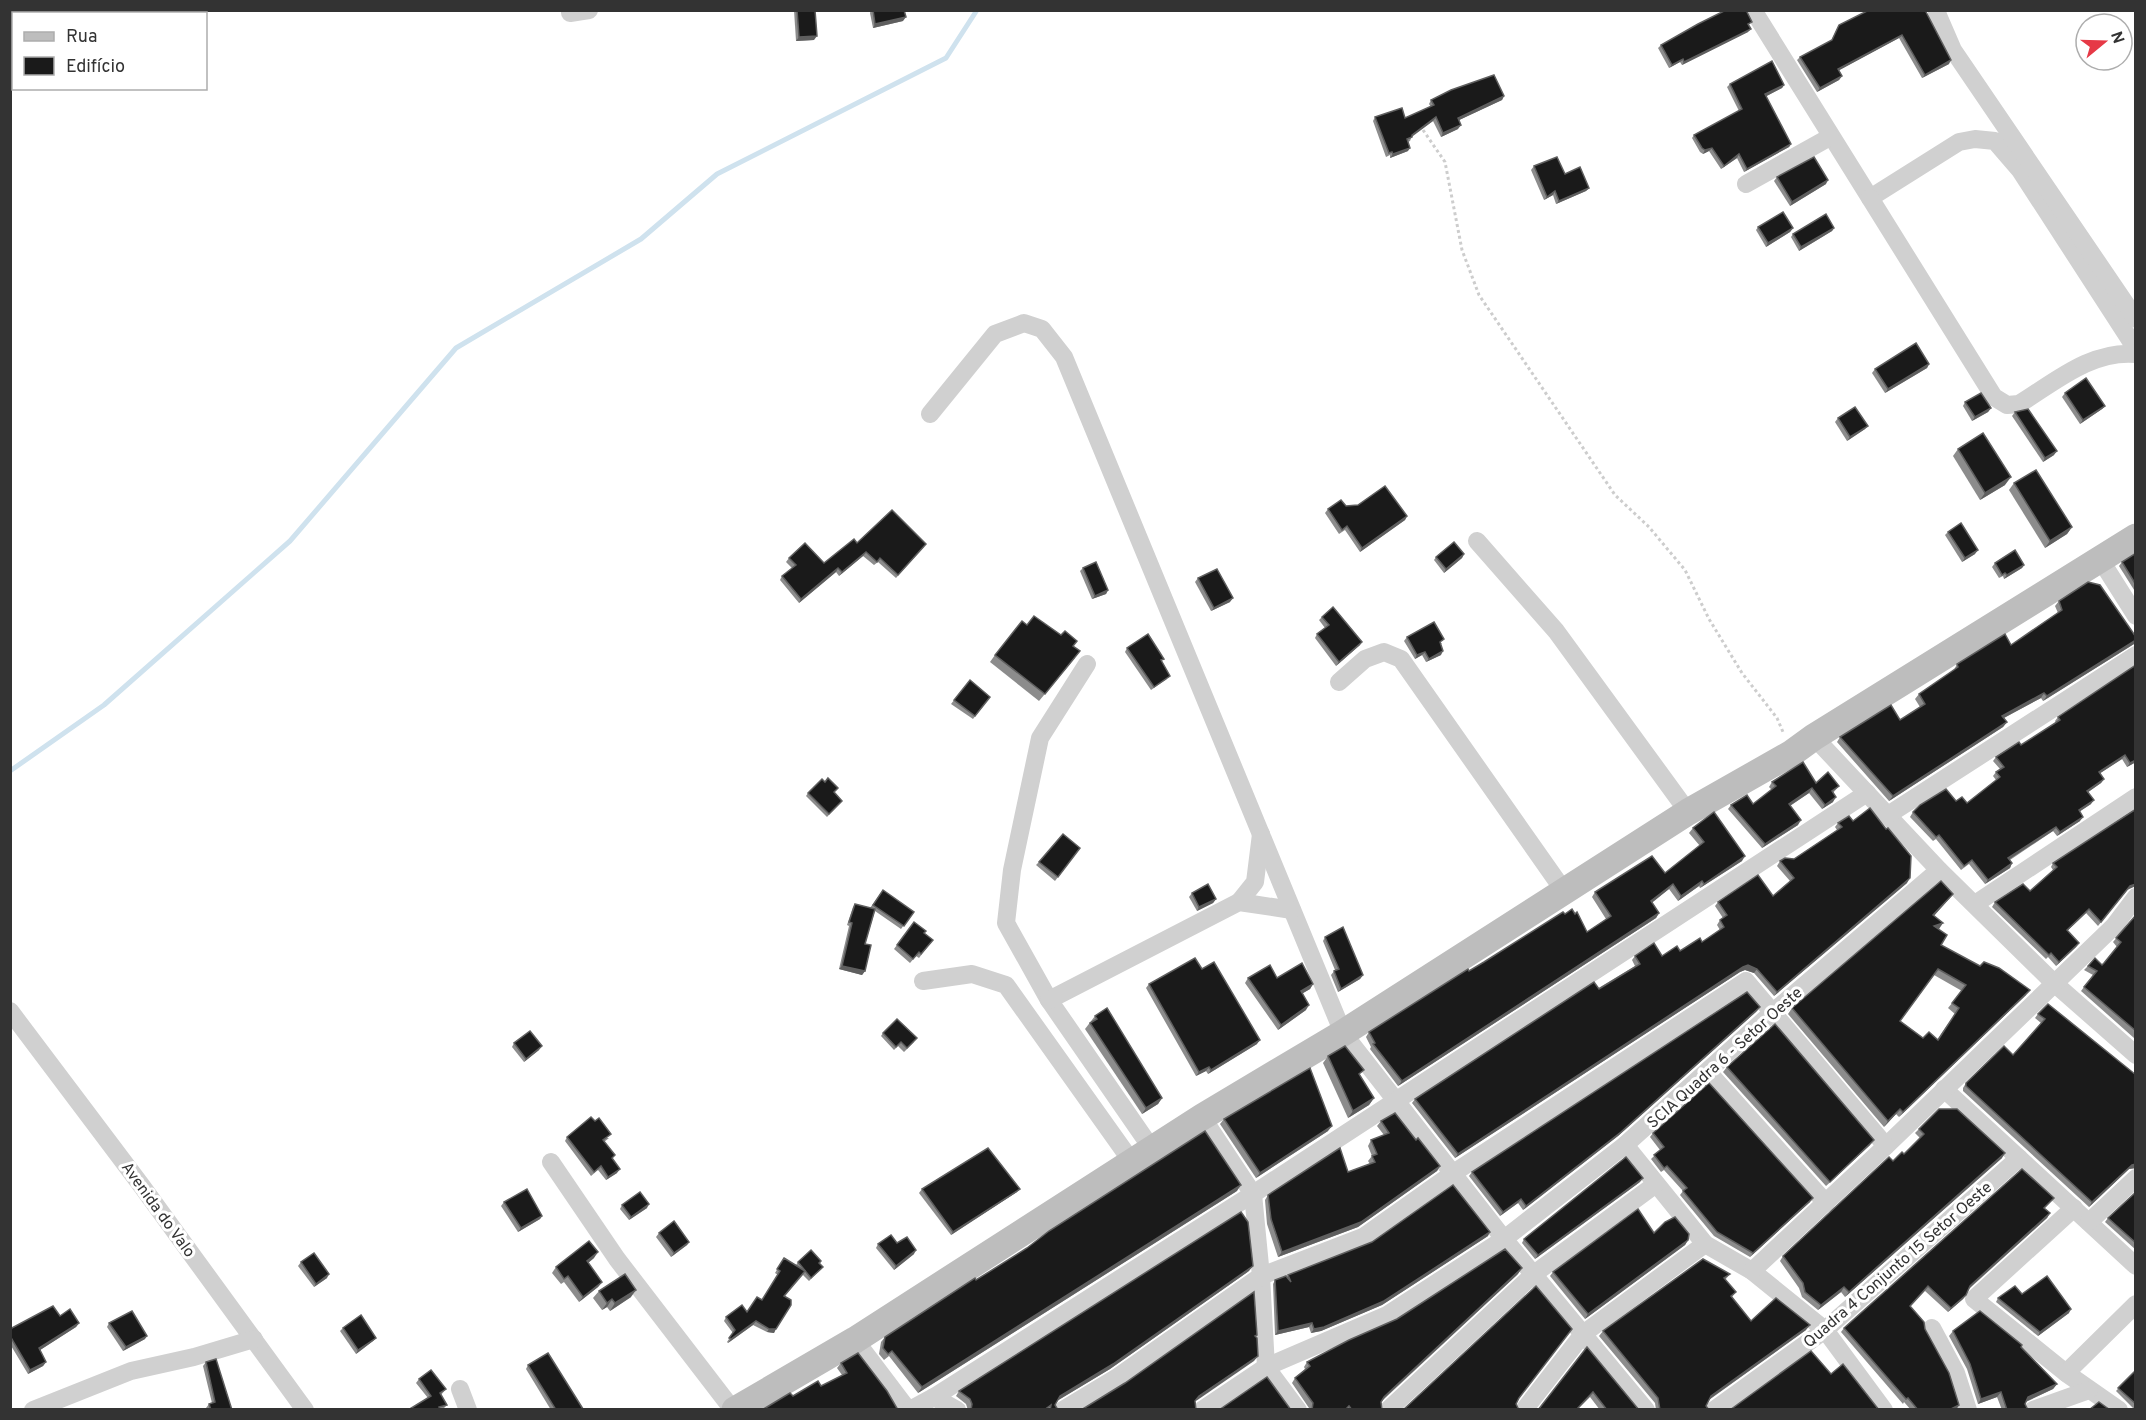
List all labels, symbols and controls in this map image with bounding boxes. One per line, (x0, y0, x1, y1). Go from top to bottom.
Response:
legend (12, 12, 207, 90)
north arrow (2074, 12, 2134, 72)
text: Rua (66, 26, 97, 49)
text: N (2105, 29, 2128, 46)
text: Edifício (66, 56, 125, 79)
street label: SCIA Quadra 6 - Setor Oeste (1643, 983, 1807, 1134)
street label: Avenida do Valo (116, 1159, 199, 1262)
street label: Quadra 4 Conjunto 15 Setor Oeste (1800, 1178, 1997, 1353)

